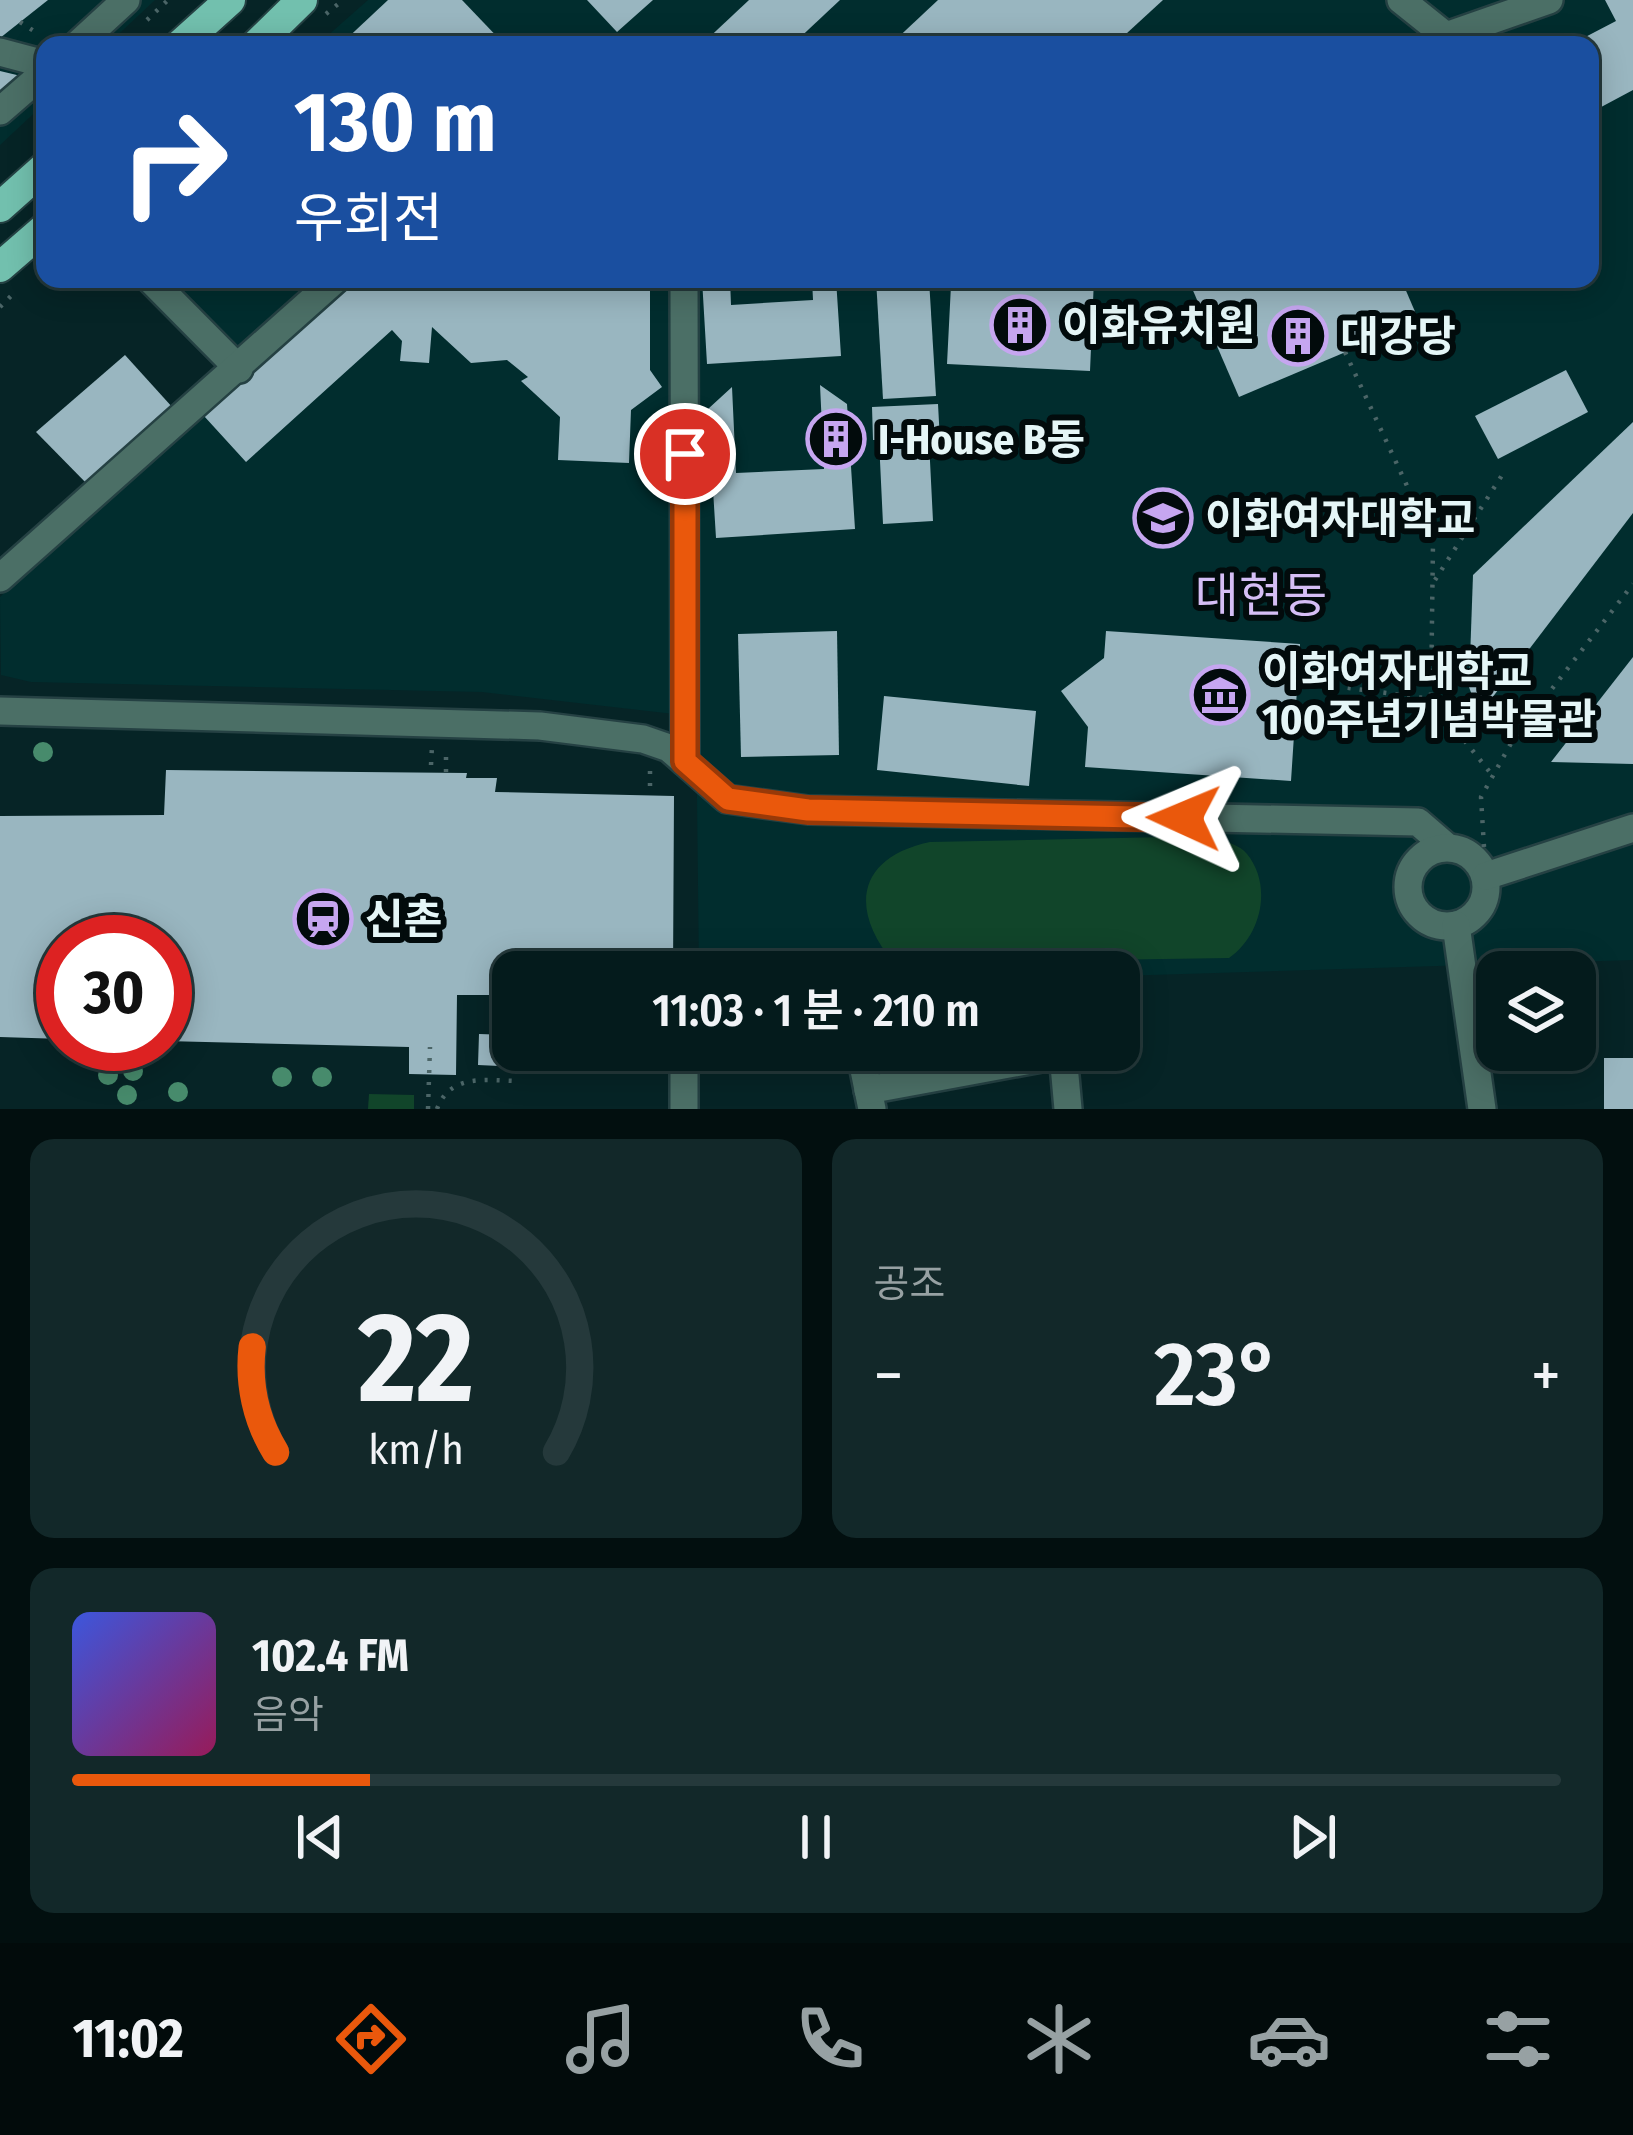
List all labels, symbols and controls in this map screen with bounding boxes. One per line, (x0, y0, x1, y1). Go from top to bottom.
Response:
text: 130 m (294, 72, 497, 173)
icon: right (96, 84, 252, 240)
text: 우회전 (294, 187, 443, 251)
building icon: 이화유치원 (989, 294, 1051, 356)
place label: 이화유치원 (1062, 301, 1255, 351)
building icon: 대강당 (1267, 305, 1329, 367)
place label: 대강당 (1340, 312, 1456, 362)
pin (634, 403, 736, 505)
building icon: I-House B동 (805, 408, 867, 470)
place label: I-House B동 (878, 415, 1085, 465)
icon: arrive (652, 421, 718, 487)
school or university icon: 이화여자대학교 (1132, 487, 1194, 549)
place label: 이화여자대학교 (1205, 494, 1475, 544)
district label: 대현동 (1195, 567, 1327, 625)
place label: 이화여자대학교 100주년기념박물관 (1262, 647, 1596, 745)
museum icon: 이화여자대학교 100주년기념박물관 (1189, 664, 1251, 726)
position arrow (1121, 755, 1247, 881)
station icon: 신촌 (292, 888, 354, 950)
place label: 신촌 (365, 895, 442, 945)
speed limit sign: 30 (36, 915, 192, 1071)
map controls (1476, 951, 1596, 1071)
button: layers (1476, 951, 1596, 1071)
text: 11:03 · 1 분 · 210 m (652, 984, 980, 1038)
text: 공조 (874, 1261, 945, 1307)
text: 22 (357, 1284, 474, 1434)
text: 23° (1154, 1321, 1280, 1429)
text: − (874, 1336, 903, 1415)
text: + (1531, 1336, 1561, 1415)
text: km/h (368, 1423, 464, 1474)
text: 102.4 FM (252, 1629, 409, 1683)
text: 음악 (252, 1692, 324, 1738)
icon: previous (287, 1804, 353, 1870)
icon: pause (783, 1804, 849, 1870)
icon: next (1280, 1804, 1346, 1870)
icon: directions (329, 1997, 413, 2081)
icon: music (559, 1997, 643, 2081)
icon: phone (788, 1997, 872, 2081)
icon: climate (1017, 1997, 1101, 2081)
icon: car (1247, 1997, 1331, 2081)
icon: filters (1476, 1997, 1560, 2081)
text: 11:02 (73, 2007, 184, 2071)

